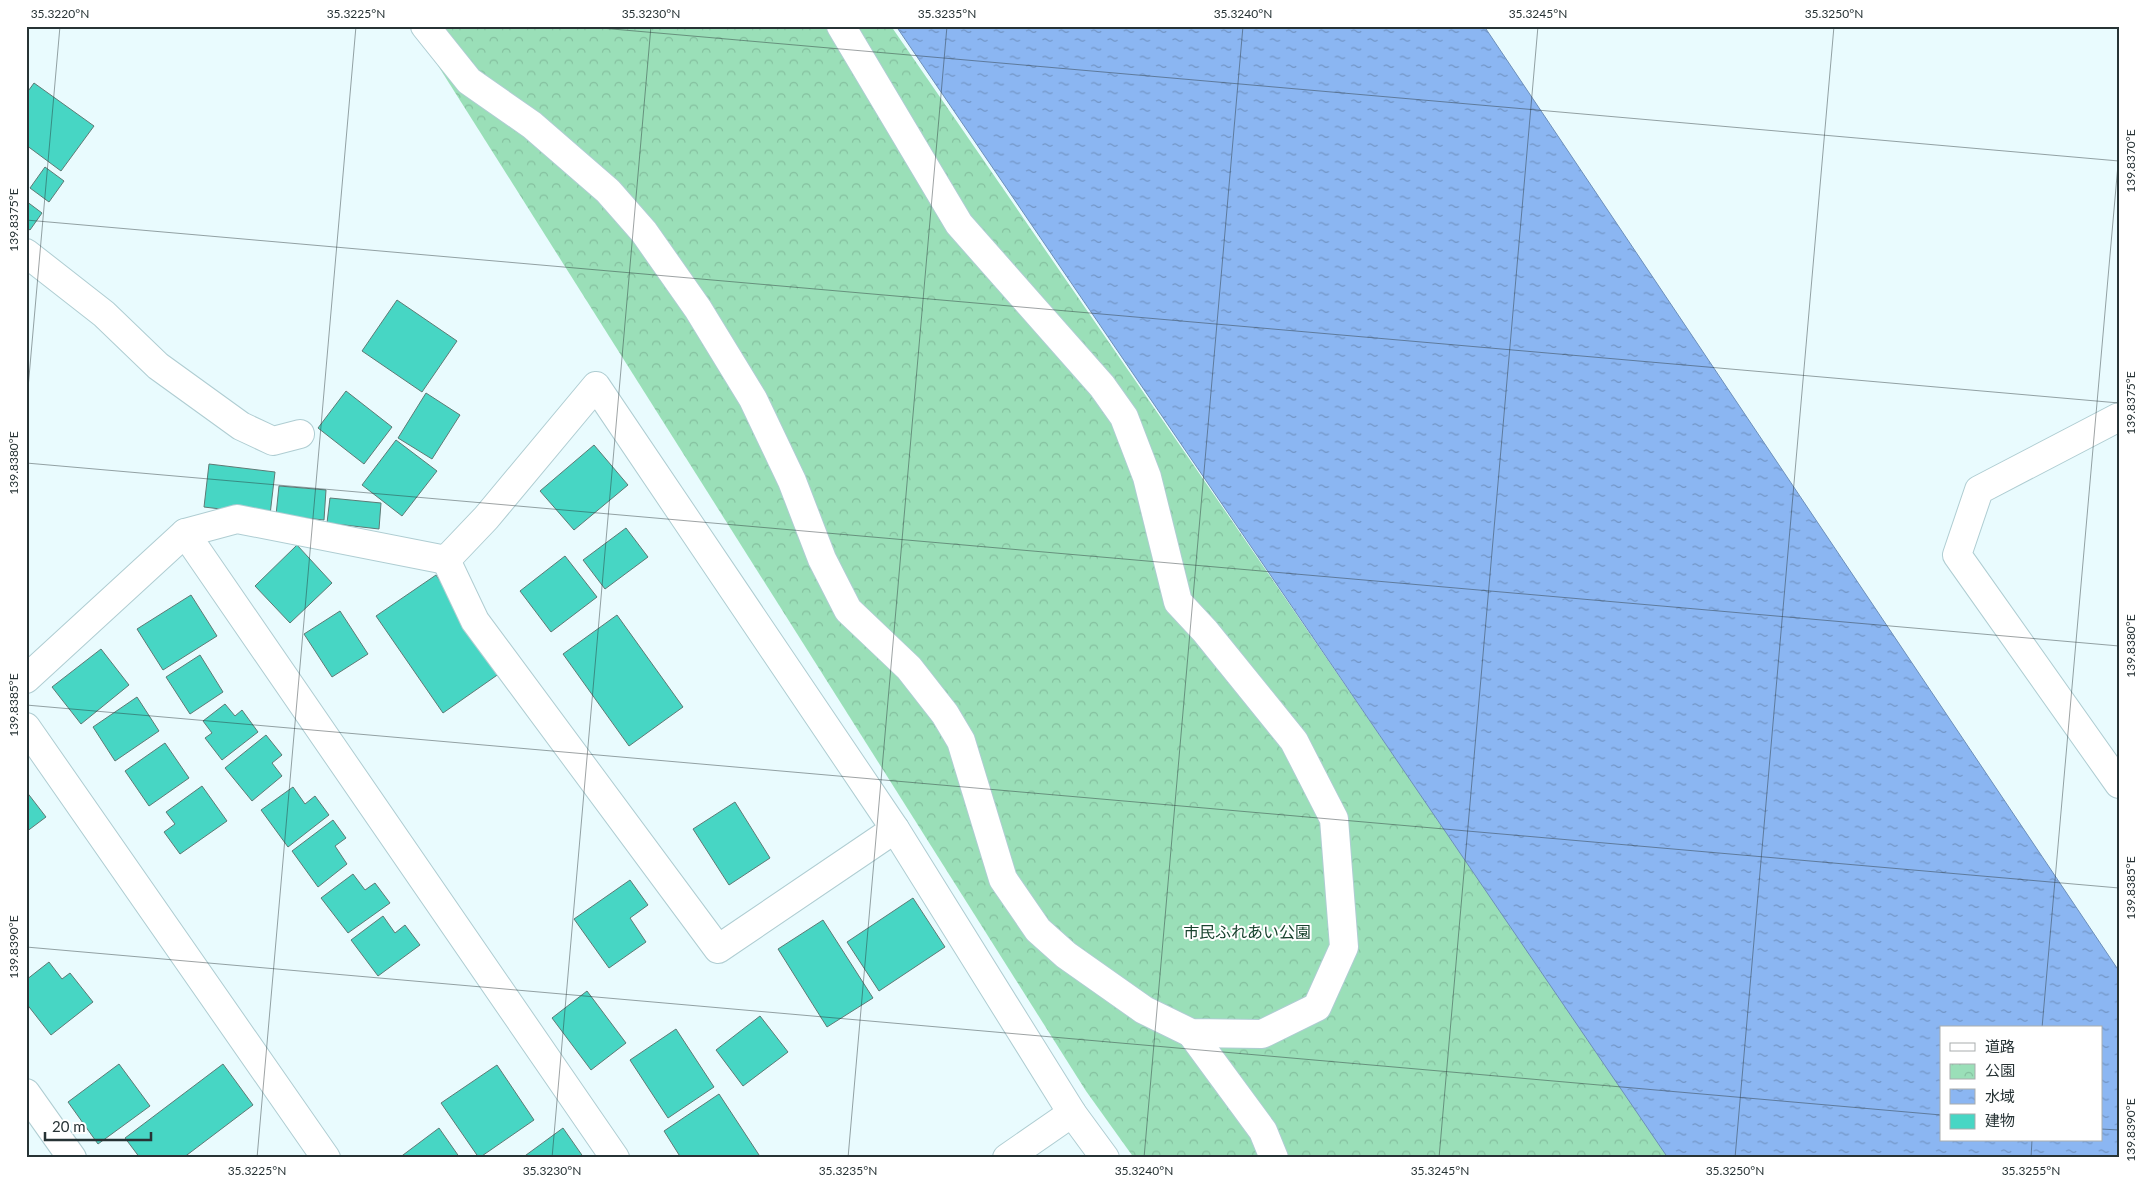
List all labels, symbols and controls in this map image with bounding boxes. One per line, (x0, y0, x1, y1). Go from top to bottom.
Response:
text: 35.3220°N (31, 6, 89, 21)
text: 35.3225°N (327, 6, 385, 21)
text: 35.3230°N (622, 6, 680, 21)
text: 35.3235°N (918, 6, 976, 21)
text: 35.3240°N (1214, 6, 1272, 21)
text: 35.3245°N (1509, 6, 1567, 21)
text: 35.3250°N (1805, 6, 1863, 21)
text: 139.8370°E (2123, 129, 2138, 193)
text: 139.8375°E (6, 188, 21, 252)
text: 139.8375°E (2123, 371, 2138, 435)
text: 139.8380°E (6, 431, 21, 495)
text: 139.8380°E (2123, 614, 2138, 678)
text: 139.8385°E (6, 673, 21, 737)
text: 139.8385°E (2123, 856, 2138, 920)
text: 139.8390°E (6, 915, 21, 979)
park label: 市民ふれあい公園 (1183, 922, 1311, 941)
legend (1940, 1026, 2102, 1142)
text: 道路 (1985, 1037, 2015, 1055)
text: 公園 (1985, 1061, 2015, 1079)
text: 水域 (1985, 1087, 2015, 1105)
text: 139.8390°E (2123, 1098, 2138, 1162)
scale bar (45, 1109, 151, 1141)
text: 建物 (1985, 1111, 2015, 1129)
text: 20 m (52, 1117, 86, 1135)
text: 35.3225°N (228, 1163, 286, 1178)
text: 35.3230°N (523, 1163, 581, 1178)
text: 35.3235°N (819, 1163, 877, 1178)
text: 35.3240°N (1115, 1163, 1173, 1178)
text: 35.3245°N (1411, 1163, 1469, 1178)
text: 35.3250°N (1706, 1163, 1764, 1178)
text: 35.3255°N (2002, 1163, 2060, 1178)

